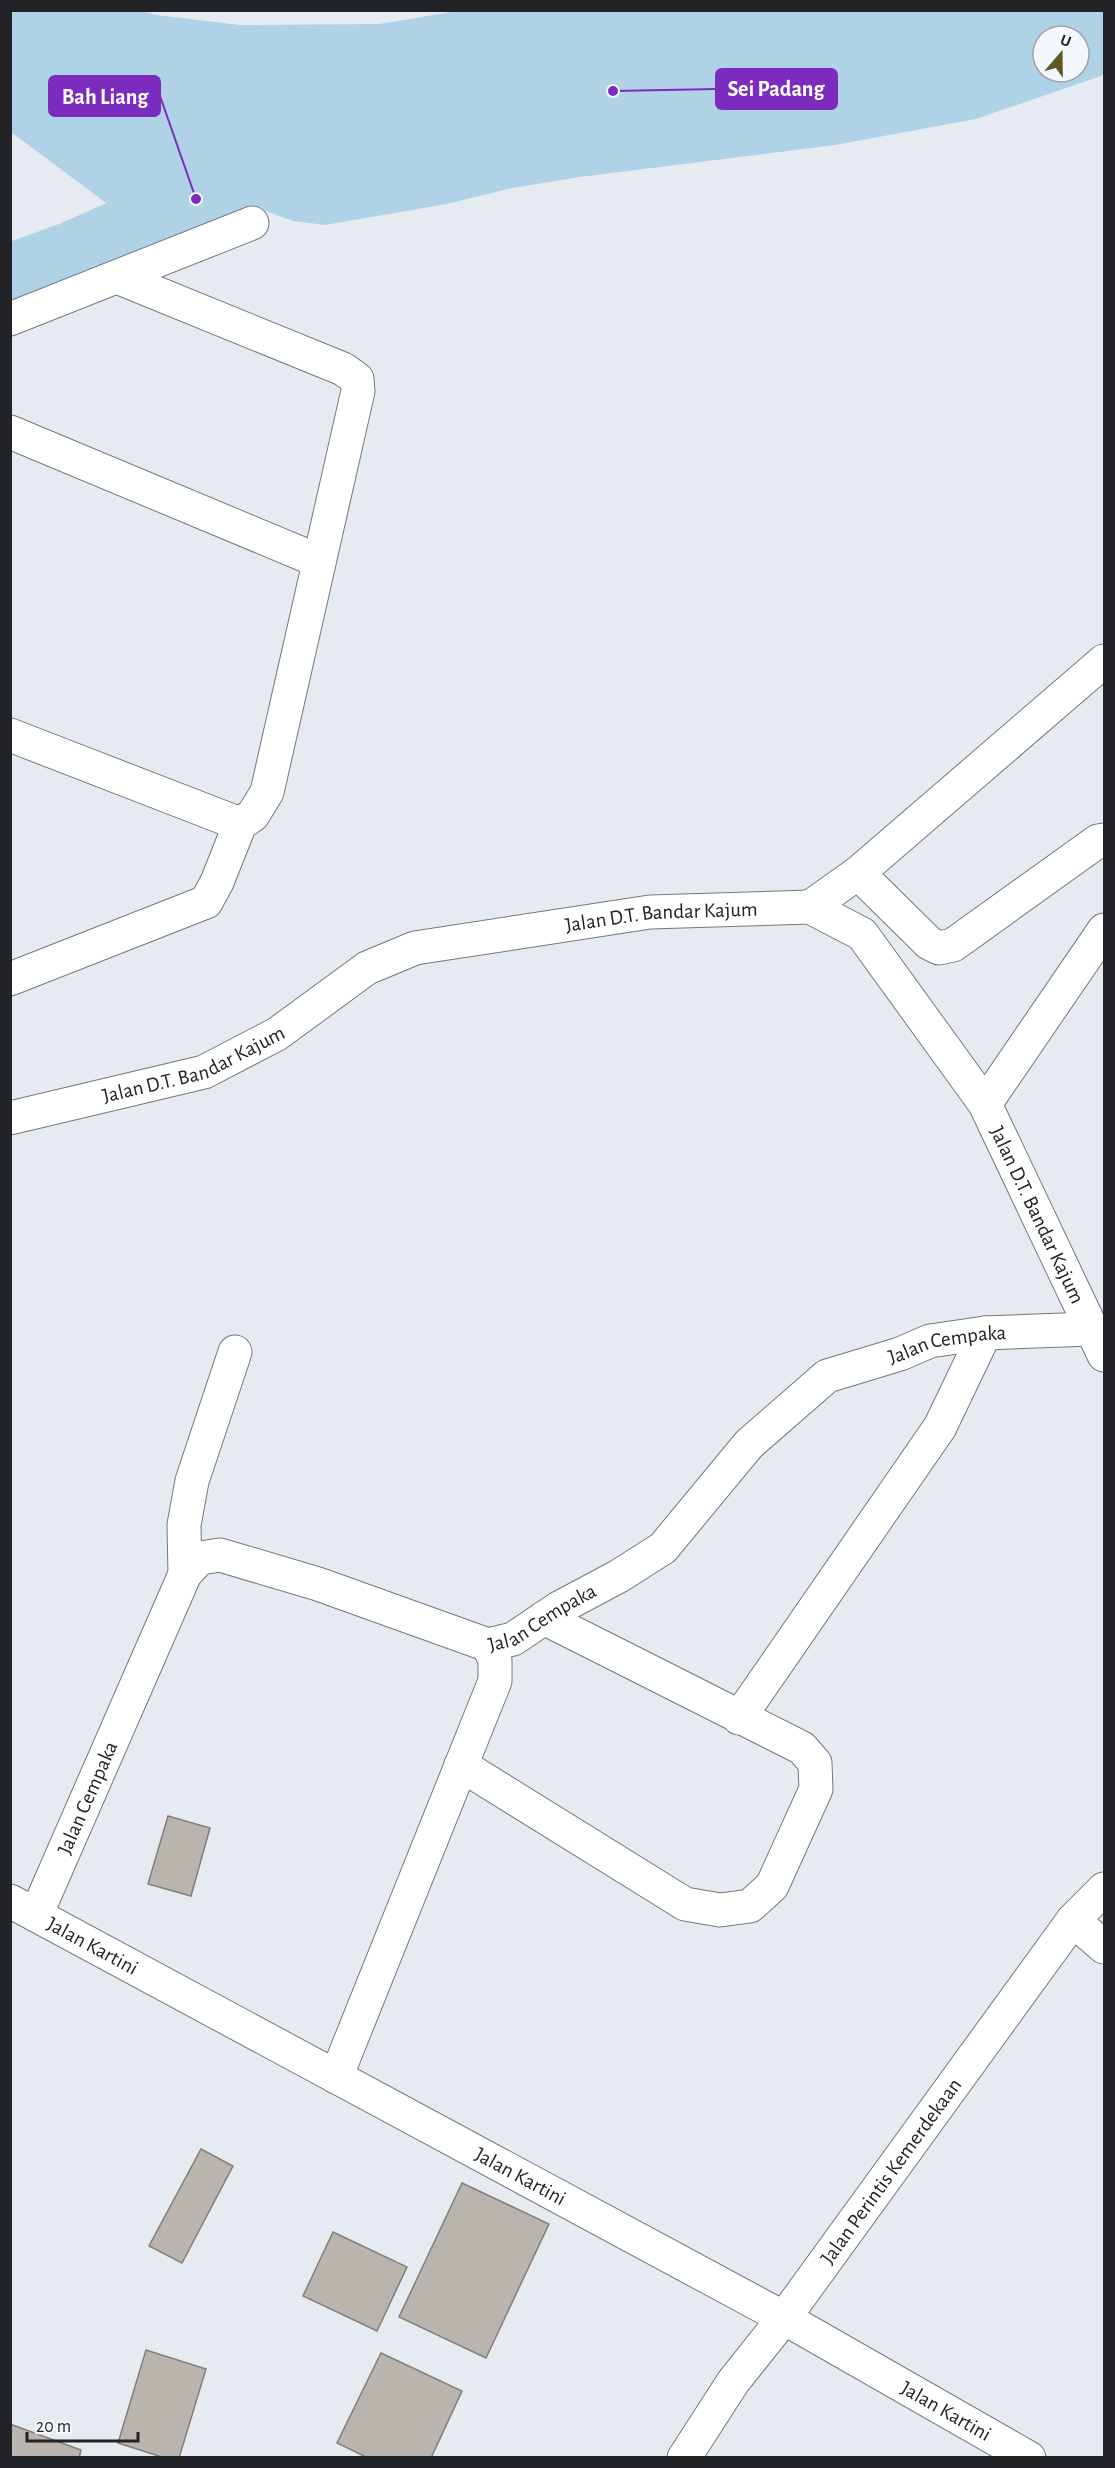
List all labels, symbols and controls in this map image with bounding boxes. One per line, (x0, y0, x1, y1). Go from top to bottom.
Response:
north arrow (1031, 24, 1091, 84)
text: U (1058, 32, 1073, 50)
callout: Sei Padang (716, 69, 837, 109)
callout: Bah Liang (49, 76, 160, 116)
text: Sei Padang (728, 78, 825, 100)
text: Bah Liang (62, 86, 149, 108)
street label: Jalan D.T. Bandar Kajum (564, 899, 758, 936)
street label: Jalan D.T. Bandar Kajum (100, 1022, 288, 1107)
street label: Jalan D.T. Bandar Kajum (986, 1123, 1088, 1307)
street label: Jalan Cempaka (886, 1322, 1007, 1368)
street label: Jalan Cempaka (486, 1580, 600, 1656)
street label: Jalan Cempaka (54, 1738, 122, 1858)
street label: Jalan Kartini (43, 1913, 142, 1979)
street label: Jalan Perintis Kemerdekaan (817, 2074, 966, 2268)
street label: Jalan Kartini (471, 2144, 569, 2210)
street label: Jalan Kartini (897, 2377, 995, 2445)
scale bar (27, 2405, 138, 2443)
text: 20 m (36, 2418, 71, 2436)

